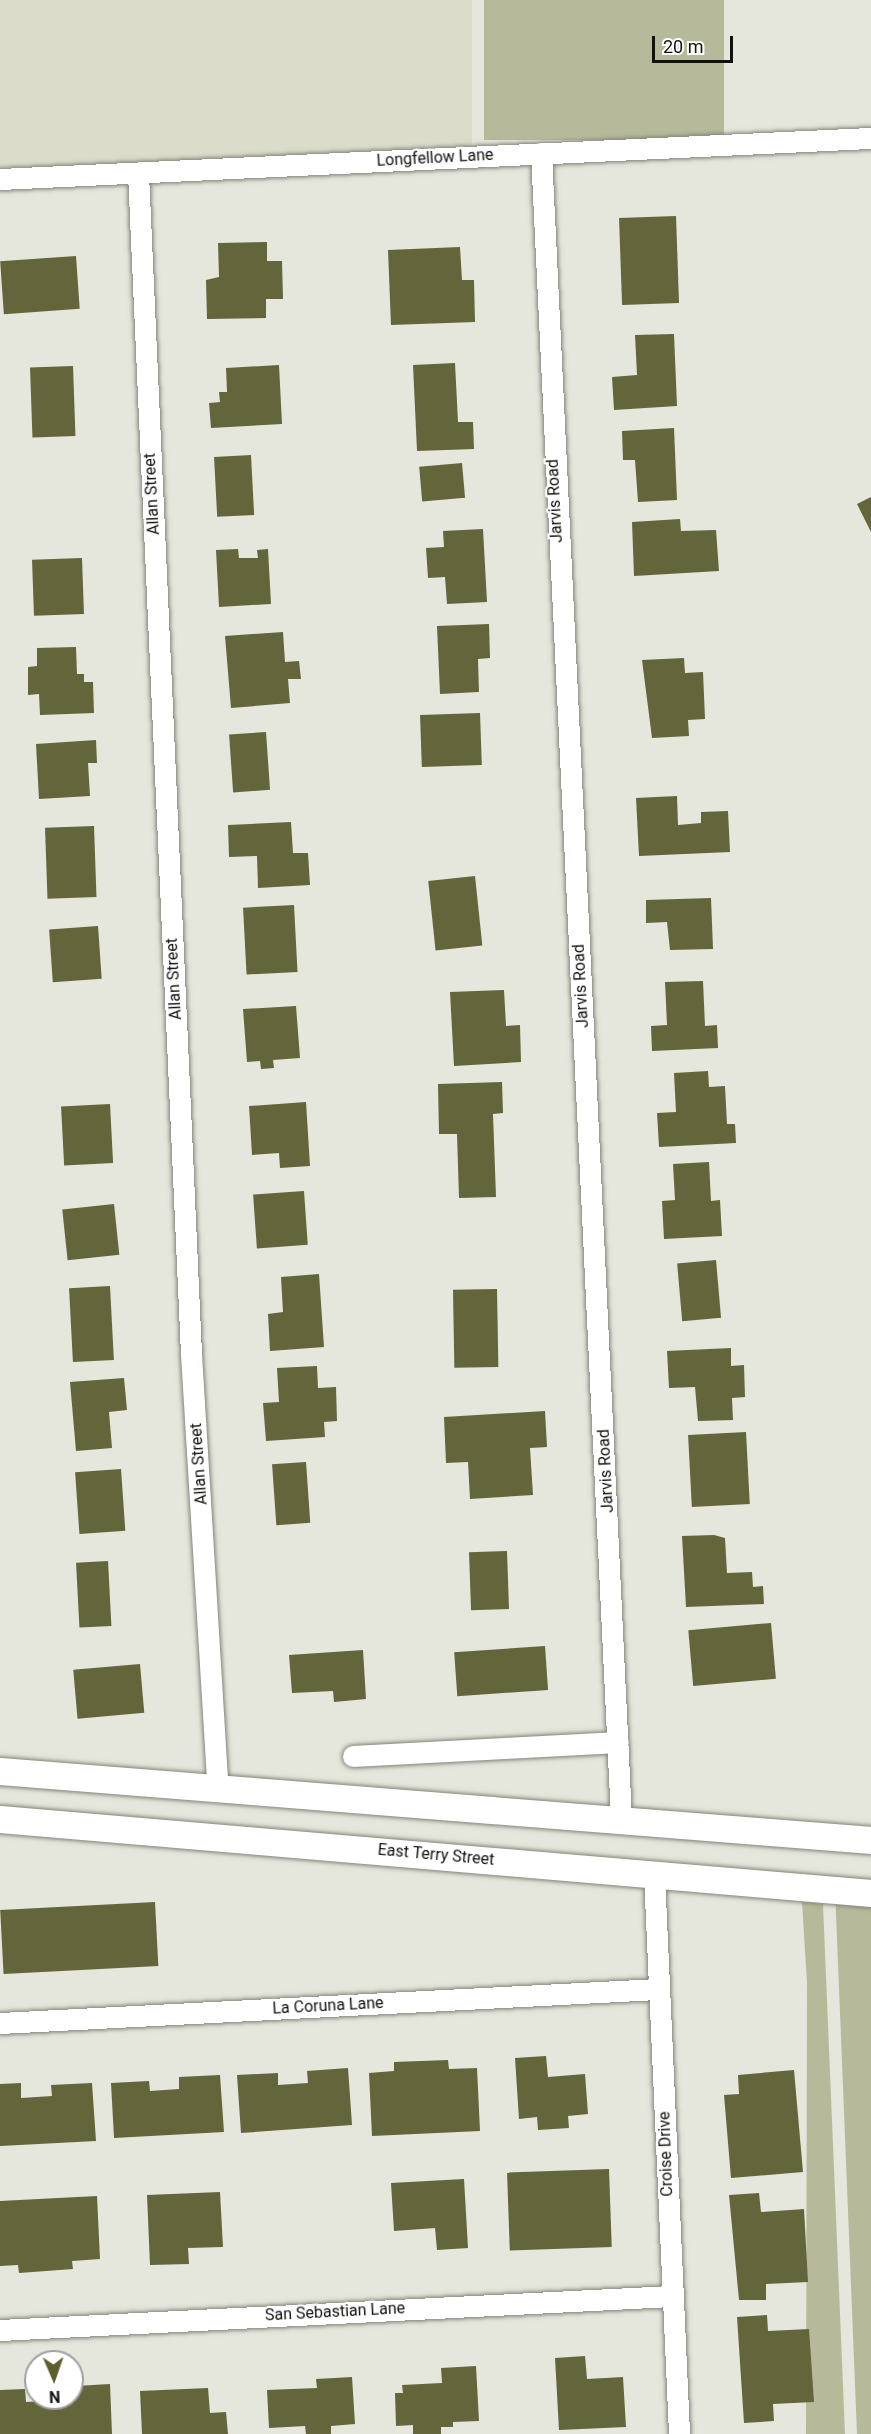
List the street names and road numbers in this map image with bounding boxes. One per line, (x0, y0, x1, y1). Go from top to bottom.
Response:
street label: Longfellow Lane (376, 145, 494, 171)
street label: Allan Street (140, 453, 164, 535)
street label: Jarvis Road (543, 459, 567, 543)
street label: Allan Street (162, 938, 186, 1020)
street label: Jarvis Road (569, 944, 593, 1028)
street label: Allan Street (187, 1422, 211, 1506)
street label: Jarvis Road (594, 1429, 618, 1513)
street label: East Terry Street (377, 1840, 495, 1870)
street label: La Coruna Lane (272, 1994, 384, 2018)
street label: Croise Drive (655, 2111, 677, 2197)
street label: San Sebastian Lane (264, 2299, 406, 2325)

